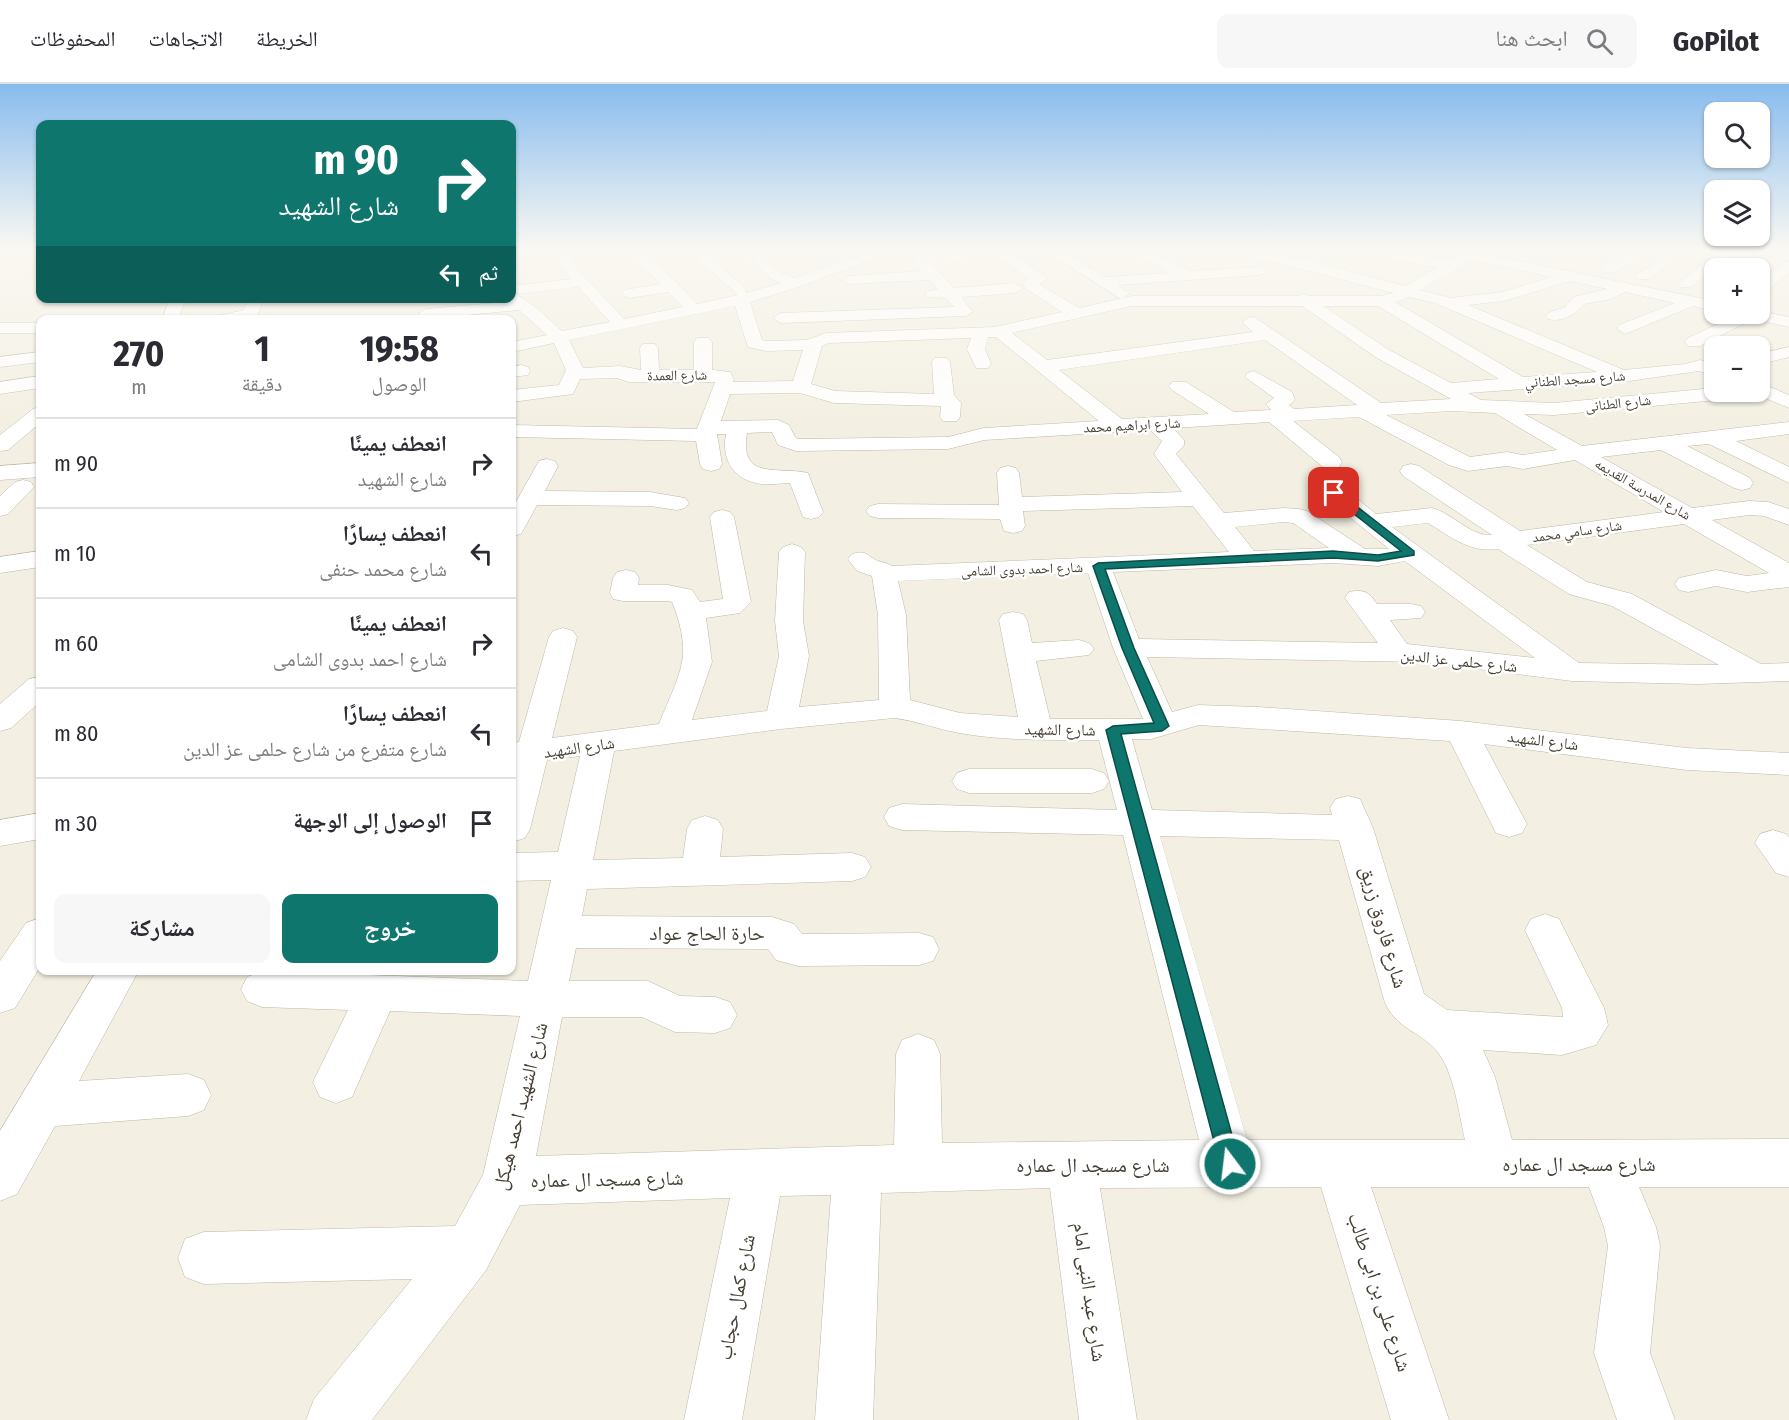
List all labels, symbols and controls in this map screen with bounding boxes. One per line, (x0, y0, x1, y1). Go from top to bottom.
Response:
search box (1217, 14, 1637, 68)
text: ابحث هنا (1495, 25, 1568, 52)
icon: search (1583, 25, 1616, 58)
text: GoPilot (1673, 25, 1759, 58)
text: المحفوظات (30, 26, 115, 52)
text: الاتجاهات (148, 26, 223, 52)
text: الخريطة (256, 26, 318, 52)
map controls (1704, 102, 1770, 402)
button: search (1704, 102, 1770, 168)
text: 90 m (314, 135, 399, 185)
icon: right (420, 144, 498, 222)
button: layers (1704, 180, 1770, 246)
text: شارع الشهيد (278, 190, 399, 222)
icon: left (434, 258, 467, 291)
button: + (1704, 258, 1770, 324)
text: ثم (479, 259, 498, 286)
text: 1 (254, 327, 270, 371)
text: 19:58 (360, 327, 439, 371)
text: 270 (113, 332, 164, 376)
button: − (1704, 336, 1770, 402)
street label: شارع العمدة (647, 366, 707, 386)
street label: شارع مسجد الطناني (1524, 367, 1626, 394)
text: دقيقة (242, 372, 282, 396)
text: الوصول (372, 372, 427, 396)
text: m (131, 375, 147, 399)
street label: شارع الطنانى (1584, 392, 1652, 416)
street label: شارع ابراهيم محمد (1083, 414, 1181, 438)
text: انعطف يمينًا (349, 430, 447, 457)
icon: right (465, 447, 498, 480)
text: 90 m (54, 450, 98, 477)
street label: شارع المدرسة القديمه (1591, 455, 1694, 525)
text: شارع الشهيد (358, 467, 447, 491)
pin (1308, 467, 1359, 518)
icon: arrive (1317, 476, 1350, 509)
street label: شارع سامي محمد (1531, 517, 1623, 549)
text: انعطف يسارًا (343, 520, 447, 547)
icon: left (465, 537, 498, 570)
text: 10 m (54, 540, 96, 567)
text: شارع محمد حنفى (319, 557, 447, 581)
street label: شارع احمد بدوى الشامى (961, 559, 1083, 581)
text: انعطف يمينًا (349, 610, 447, 637)
icon: right (465, 627, 498, 660)
text: 60 m (54, 630, 98, 657)
street label: شارع حلمى عز الدين (1399, 645, 1518, 677)
text: شارع احمد بدوى الشامى (273, 647, 447, 671)
text: انعطف يسارًا (343, 700, 447, 727)
icon: left (465, 717, 498, 750)
street label: شارع الشهيد (1024, 719, 1096, 741)
text: 80 m (54, 720, 99, 747)
street label: شارع الشهيد (1506, 727, 1580, 755)
street label: شارع الشهيد (542, 733, 616, 763)
text: شارع متفرع من شارع حلمى عز الدين (183, 737, 447, 761)
text: الوصول إلى الوجهة (293, 807, 447, 834)
icon: arrive (465, 807, 498, 840)
text: 30 m (54, 810, 97, 837)
street label: شارع فاروق زريق (1354, 863, 1413, 991)
button: مشاركة (54, 894, 270, 963)
button: خروج (282, 894, 498, 963)
street label: حارة الحاج عواد (649, 921, 765, 946)
street label: شارع الشهيد احمد هيكل (488, 1020, 553, 1193)
position arrow (1198, 1132, 1262, 1196)
street label: شارع مسجد ال عماره (1502, 1152, 1656, 1177)
street label: شارع مسجد ال عماره (1016, 1153, 1170, 1178)
street label: شارع مسجد ال عماره (530, 1166, 684, 1193)
street label: شارع على بن ابى طالب (1342, 1210, 1417, 1375)
street label: شارع عبد النبى امام (1066, 1221, 1112, 1364)
street label: شارع كمال حجاب (712, 1232, 761, 1362)

